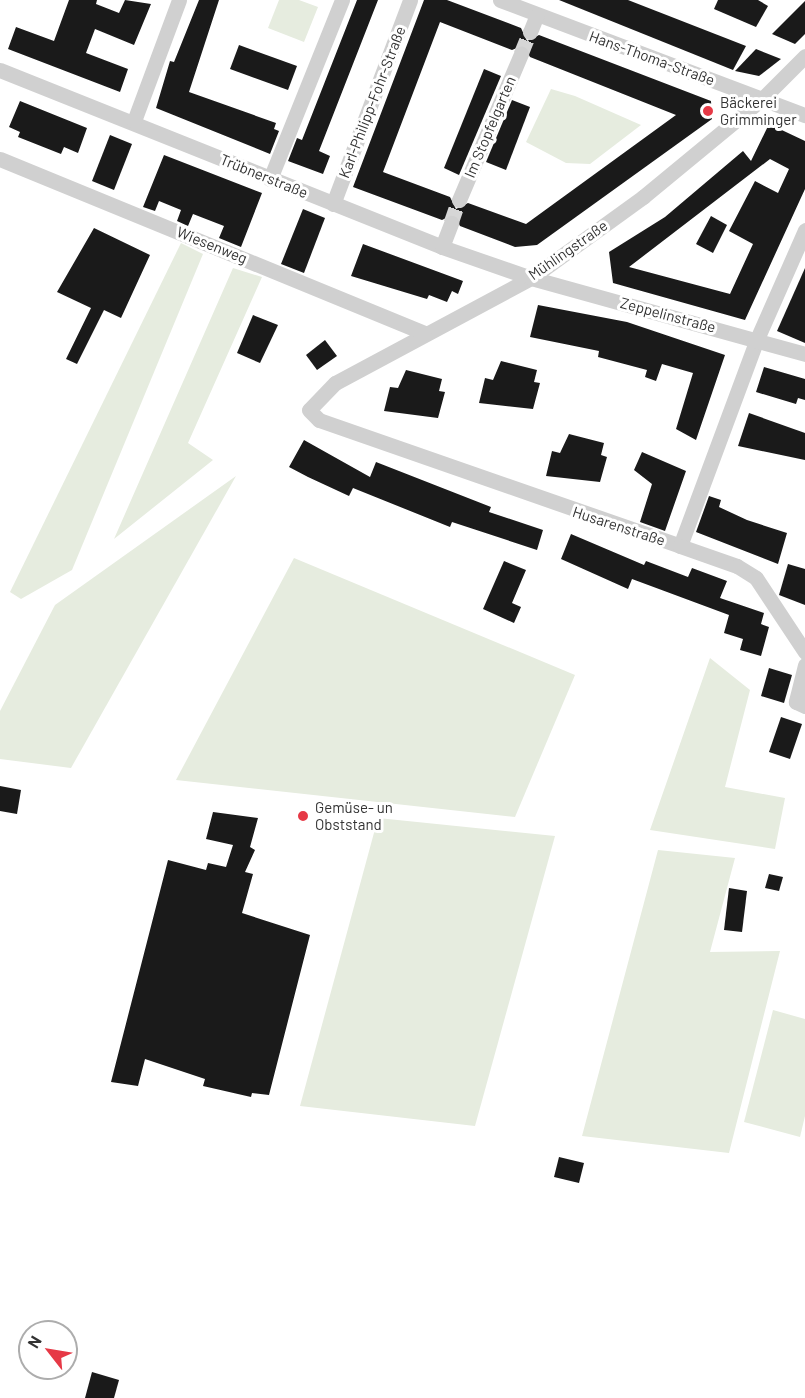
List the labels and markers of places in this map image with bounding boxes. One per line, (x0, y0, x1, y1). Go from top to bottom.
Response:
place label: Bäckerei Grimminger (720, 93, 797, 128)
marker: Bäckerei Grimminger (701, 104, 715, 118)
place label: Gemüse- un Obststand (315, 798, 393, 833)
marker: Gemüse- un Obststand (296, 809, 310, 823)

